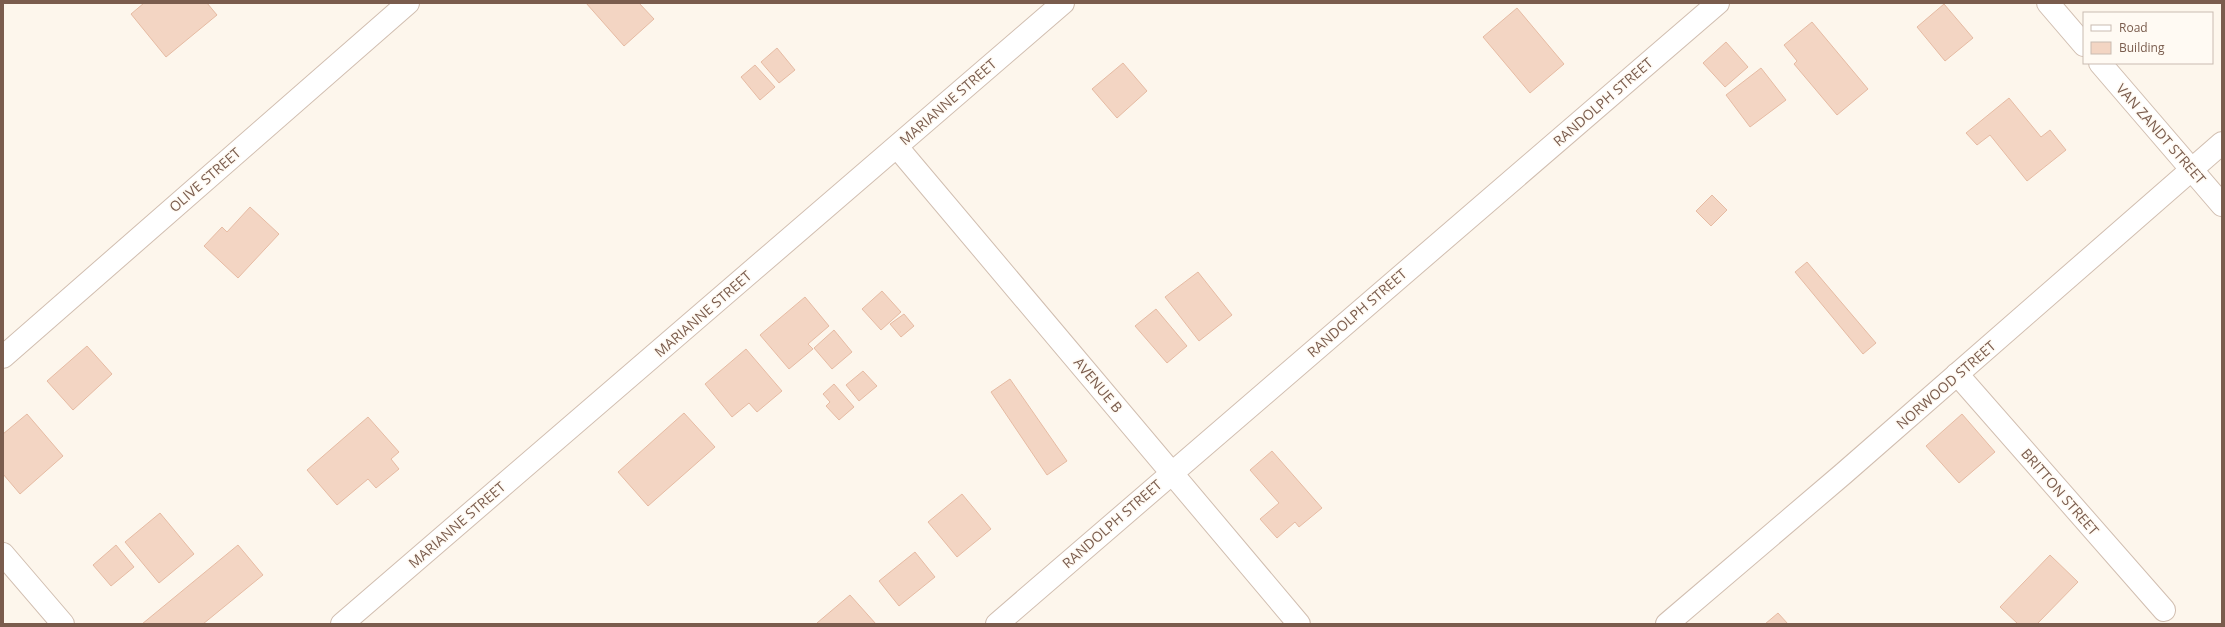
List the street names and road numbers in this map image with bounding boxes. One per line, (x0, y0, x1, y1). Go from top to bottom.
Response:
street label: RANDOLPH STREET (1549, 53, 1657, 150)
street label: MARIANNE STREET (895, 54, 1000, 149)
street label: VAN ZANDT STREET (2112, 79, 2211, 188)
street label: OLIVE STREET (165, 143, 245, 216)
street label: RANDOLPH STREET (1303, 264, 1411, 361)
street label: MARIANNE STREET (650, 266, 755, 361)
street label: NORWOOD STREET (1892, 336, 2000, 433)
street label: AVENUE B (1070, 353, 1127, 416)
street label: BRITTON STREET (2017, 444, 2104, 539)
street label: RANDOLPH STREET (1058, 475, 1166, 572)
street label: MARIANNE STREET (404, 477, 509, 572)

